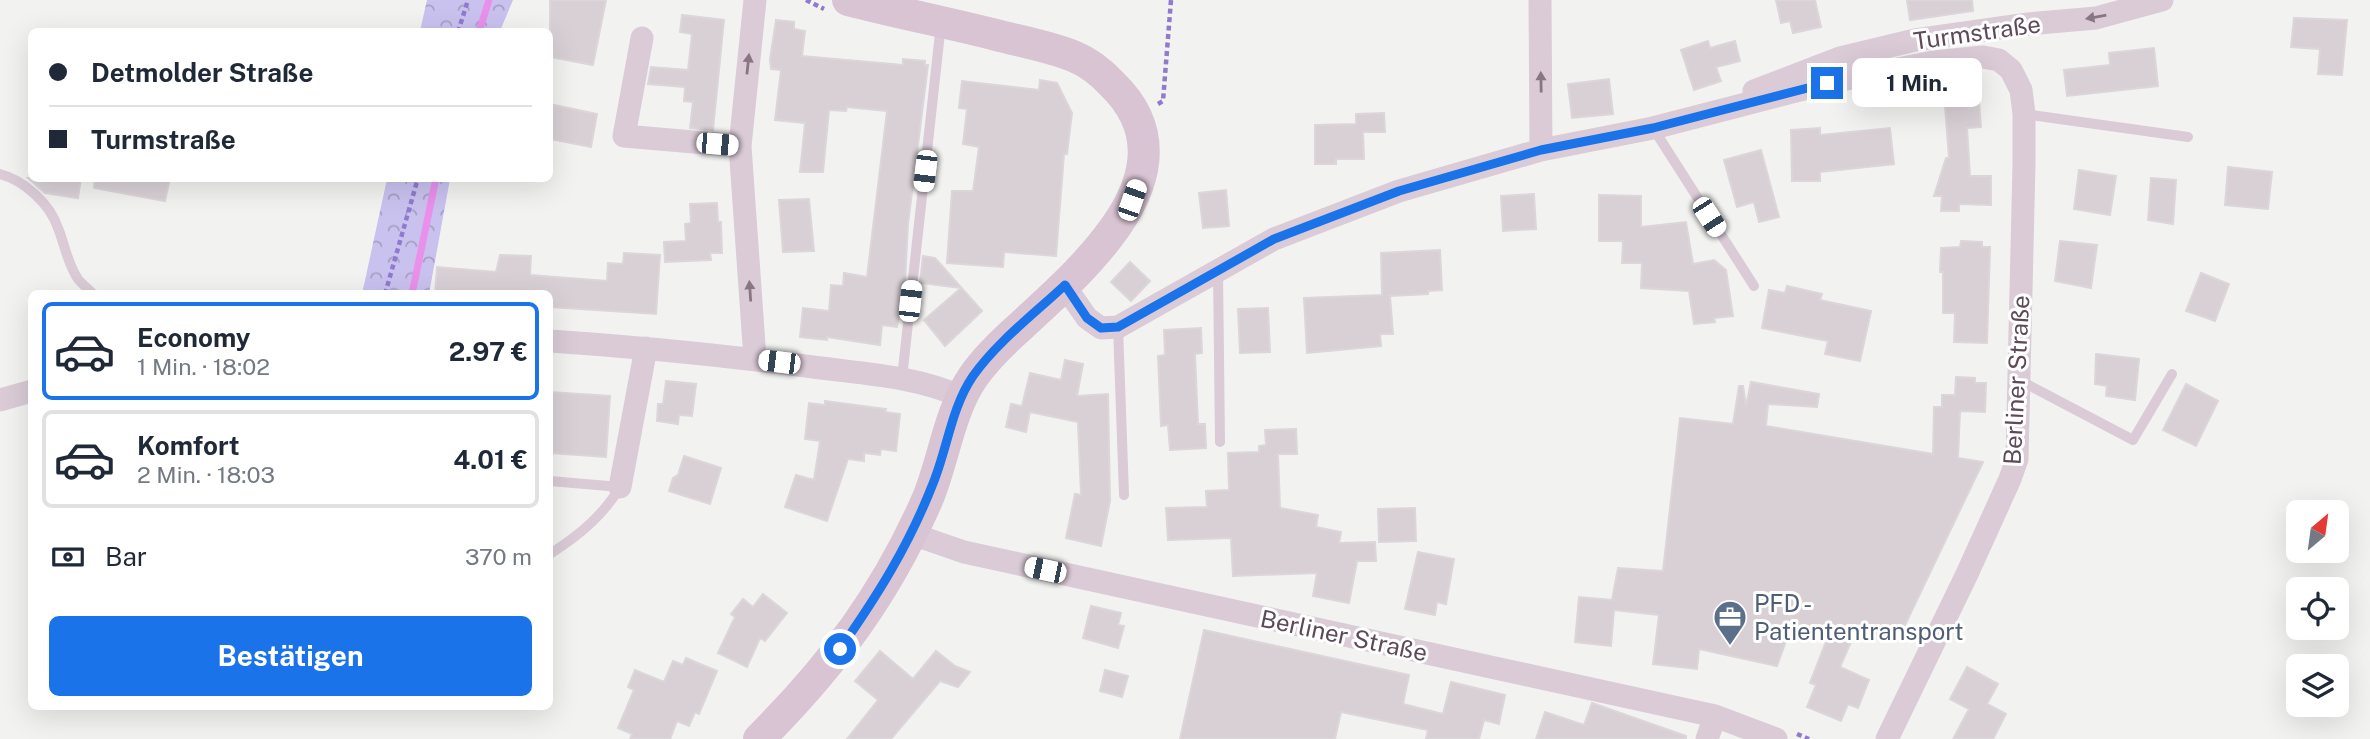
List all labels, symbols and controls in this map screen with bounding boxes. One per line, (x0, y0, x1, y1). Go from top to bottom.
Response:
street label: Turmstraße (1912, 9, 2042, 55)
one-way arrow (2085, 12, 2107, 23)
one-way arrow (743, 53, 754, 75)
text: Detmolder Straße (91, 57, 313, 88)
callout: 1 Min. (1852, 58, 1981, 108)
route end (1811, 67, 1843, 99)
text: 1 Min. (1886, 69, 1948, 96)
one-way arrow (1535, 70, 1547, 92)
text: Turmstraße (91, 124, 236, 155)
car (696, 132, 739, 156)
car (913, 149, 938, 193)
car (1116, 177, 1149, 223)
car (1689, 194, 1730, 240)
car (898, 279, 923, 323)
one-way arrow (744, 280, 755, 302)
street label: Berliner Straße (1998, 294, 2034, 466)
icon: car (53, 320, 116, 383)
text: Economy (137, 322, 250, 353)
text: 2.97 € (449, 336, 528, 367)
car (757, 349, 802, 375)
text: 1 Min. · 18:02 (137, 353, 270, 380)
icon: car (53, 428, 116, 491)
text: Komfort (137, 430, 239, 461)
text: 4.01 € (453, 444, 528, 475)
text: 2 Min. · 18:03 (137, 461, 275, 488)
north arrow (2286, 500, 2348, 564)
map controls (2286, 500, 2349, 717)
icon: cash (49, 538, 87, 576)
text: Bar (105, 541, 147, 572)
text: 370 m (465, 543, 532, 570)
car (1023, 555, 1068, 585)
button: locate (2286, 577, 2349, 640)
place label: PFD - Patiententransport (1754, 589, 1964, 645)
office icon: PFD - Patiententransport (1711, 598, 1749, 647)
street label: Berliner Straße (1258, 604, 1430, 666)
button: Bestätigen (49, 616, 532, 696)
route start (824, 633, 856, 665)
button: layers (2286, 654, 2349, 717)

